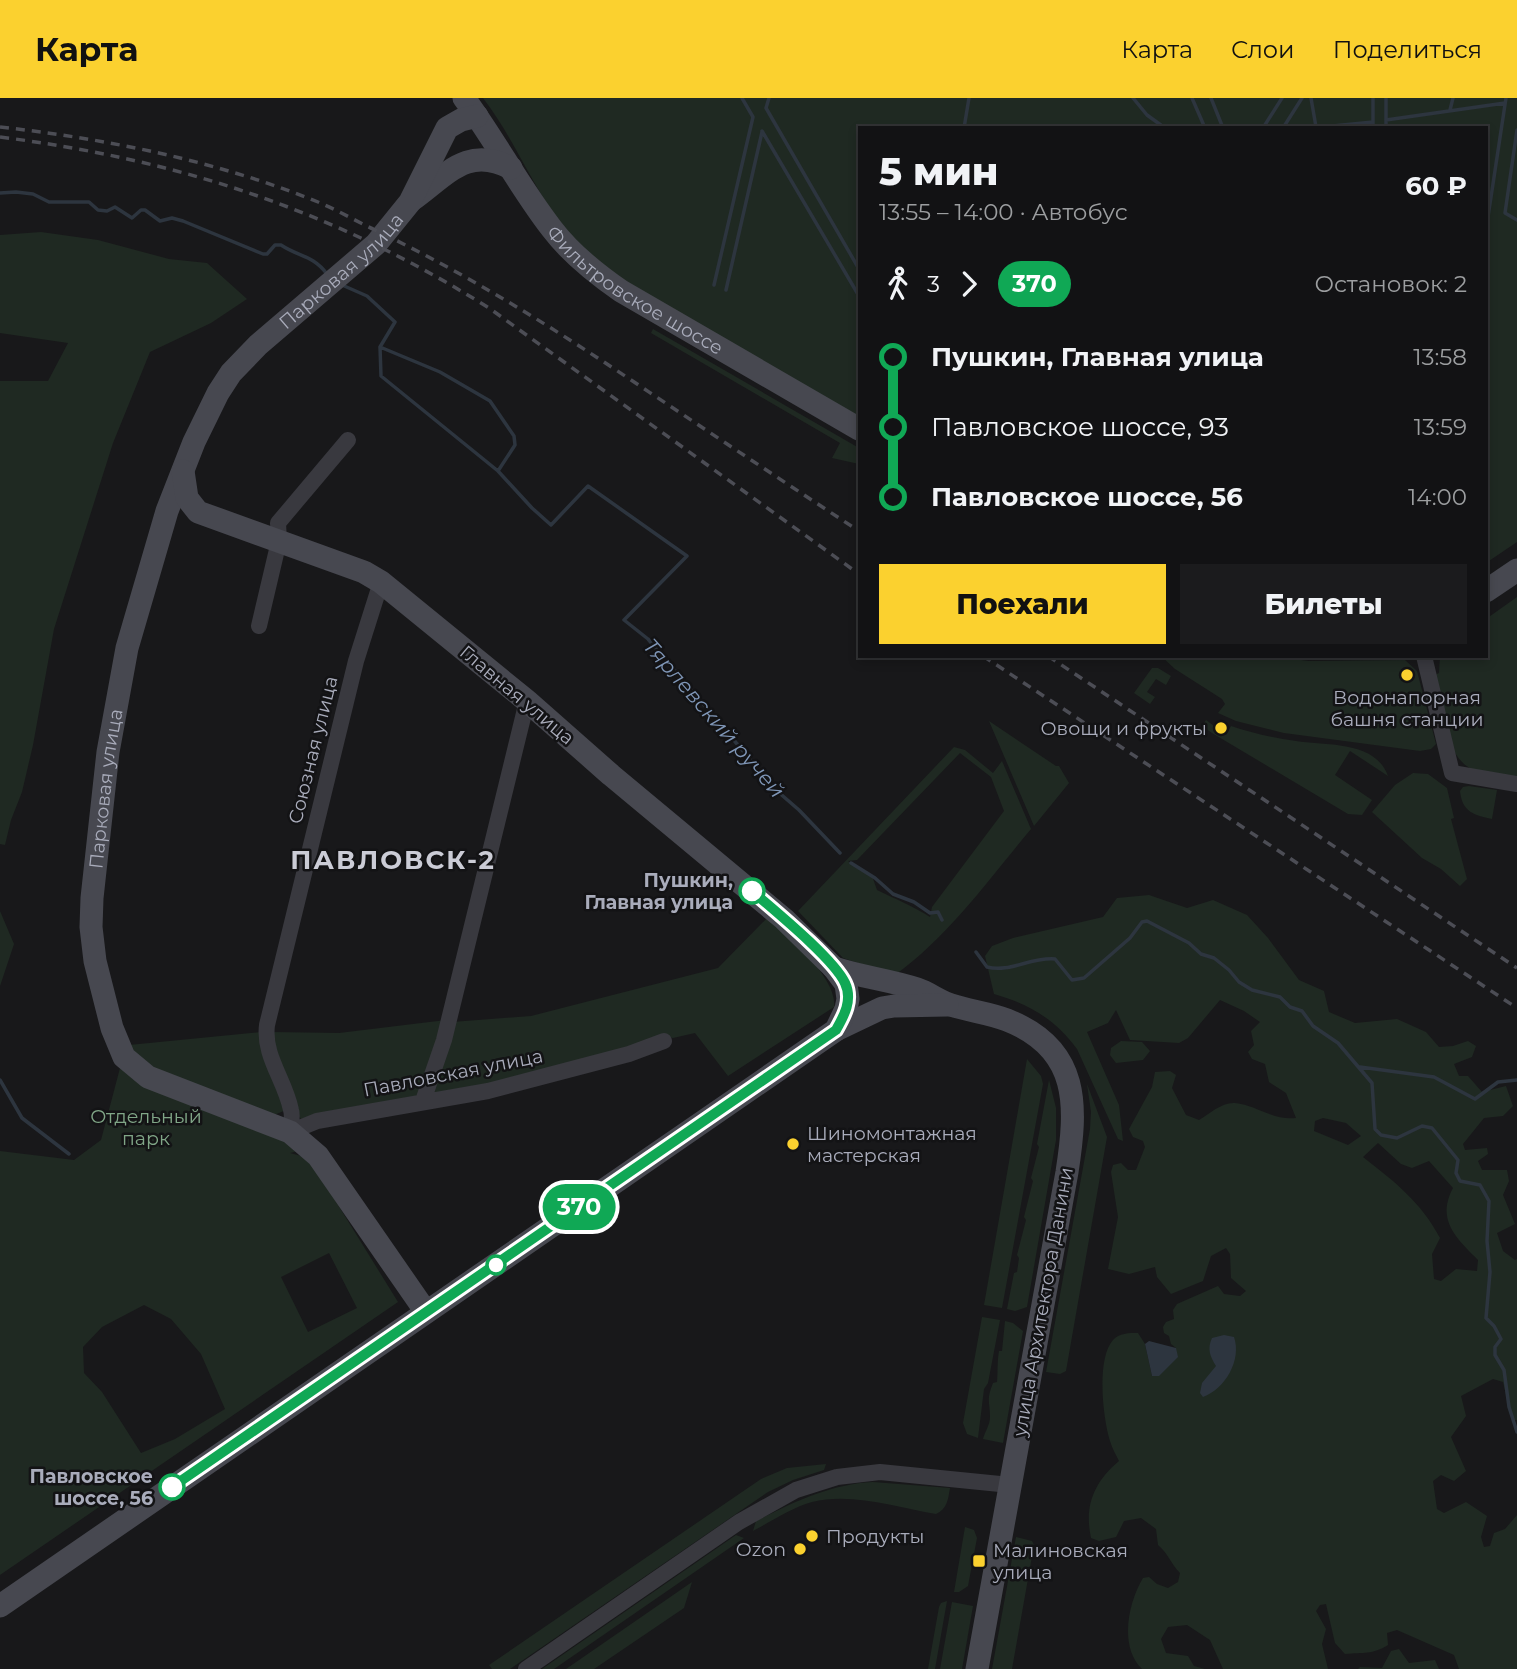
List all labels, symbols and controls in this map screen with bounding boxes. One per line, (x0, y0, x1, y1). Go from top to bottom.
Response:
text: Карта (35, 29, 138, 69)
text: Карта (1121, 35, 1193, 64)
text: Слои (1231, 35, 1295, 64)
text: Поделиться (1333, 35, 1482, 64)
text: 5 мин (879, 148, 998, 195)
text: 60 ₽ (1405, 170, 1467, 202)
text: 13:55 – 14:00 · Автобус (879, 198, 1128, 226)
street label: Парковая улица (274, 208, 408, 334)
street label: Фильтровское шоссе (542, 221, 727, 359)
icon: walk (879, 265, 917, 303)
icon: forward (950, 265, 988, 303)
text: 370 (1012, 269, 1057, 298)
text: 3 (927, 270, 940, 298)
text: Остановок: 2 (1315, 270, 1467, 298)
text: Пушкин, Главная улица (931, 341, 1264, 373)
text: 13:58 (1413, 343, 1467, 371)
text: Павловское шоссе, 93 (931, 411, 1229, 443)
text: 13:59 (1414, 413, 1467, 441)
text: Павловское шоссе, 56 (931, 481, 1243, 513)
text: 14:00 (1408, 483, 1467, 511)
button: Поехали (879, 564, 1166, 644)
button: Билеты (1180, 564, 1467, 644)
water label: Тярлевский ручей (638, 633, 790, 803)
street label: Главная улица (455, 640, 579, 750)
marker: Водонапорная башня станции (1399, 667, 1415, 683)
street label: Союзная улица (284, 674, 342, 826)
place label: Водонапорная башня станции (1330, 686, 1484, 731)
street label: Парковая улица (84, 707, 127, 870)
place label: Овощи и фрукты (1040, 717, 1207, 740)
marker: Овощи и фрукты (1213, 720, 1229, 736)
district label: ПАВЛОВСК-2 (290, 844, 496, 876)
place label: Пушкин, Главная улица (585, 869, 733, 914)
marker: Пушкин, Главная улица (739, 878, 765, 904)
street label: Павловская улица (361, 1044, 545, 1102)
park label: Отдельный парк (90, 1105, 202, 1150)
place label: Шиномонтажная мастерская (807, 1122, 977, 1167)
marker: Шиномонтажная мастерская (785, 1136, 801, 1152)
street label: улица Архитектора Данини (1008, 1166, 1078, 1439)
line badge: 370 (539, 1184, 619, 1230)
text: 370 (557, 1192, 601, 1221)
unlabelled marker (486, 1255, 506, 1275)
place label: Павловское шоссе, 56 (30, 1465, 153, 1510)
marker: Павловское шоссе, 56 (159, 1474, 185, 1500)
place label: Продукты (826, 1525, 924, 1548)
marker: Продукты (804, 1528, 820, 1544)
place label: Ozon (736, 1538, 786, 1561)
place label: Малиновская улица (992, 1539, 1128, 1584)
marker: Ozon (792, 1541, 808, 1557)
marker: Малиновская улица (971, 1553, 987, 1569)

